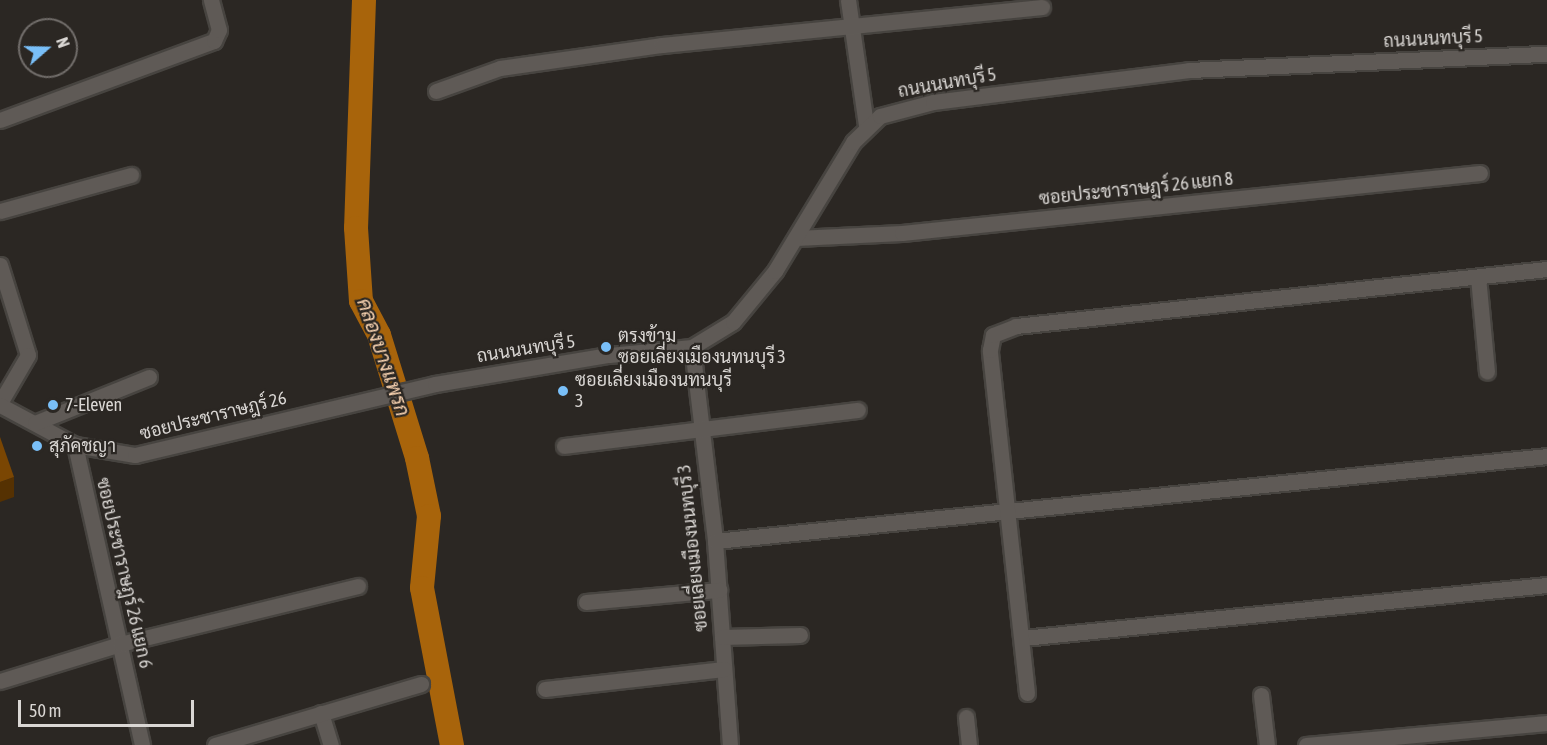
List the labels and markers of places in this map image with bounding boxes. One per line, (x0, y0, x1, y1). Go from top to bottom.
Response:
place label: ตรงข้าม ซอยเลี่ยงเมืองนทนบุรี 3 (618, 326, 786, 368)
marker: ตรงข้าม ซอยเลี่ยงเมืองนทนบุรี 3 (599, 340, 613, 354)
place label: ซอยเลี่ยงเมืองนทนบุรี 3 (575, 370, 732, 412)
marker: ซอยเลี่ยงเมืองนทนบุรี 3 (556, 384, 570, 398)
place label: 7-Eleven (65, 394, 122, 416)
marker: 7-Eleven (46, 398, 60, 412)
place label: สุภัคชญา (49, 435, 116, 457)
marker: สุภัคชญา (30, 439, 44, 453)

